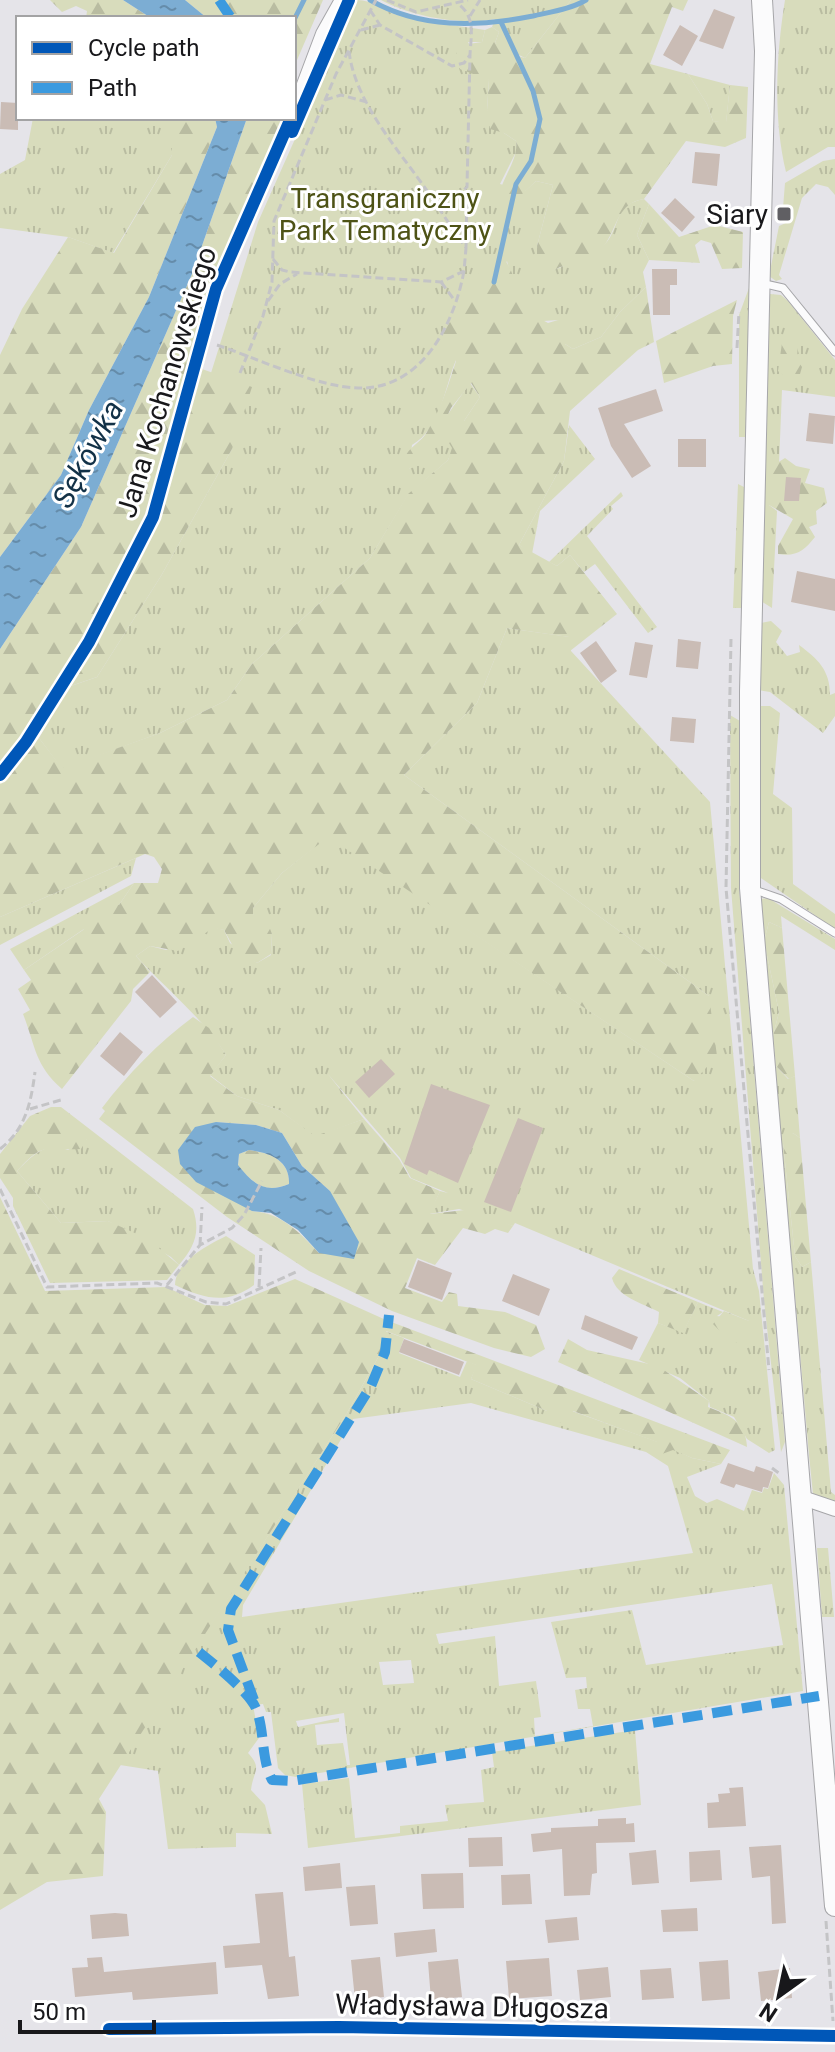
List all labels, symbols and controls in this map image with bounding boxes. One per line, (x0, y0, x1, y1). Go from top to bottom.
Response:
legend (16, 16, 296, 120)
text: Cycle path (88, 34, 200, 62)
text: Path (88, 74, 137, 102)
park label: Transgraniczny Park Tematyczny (279, 182, 491, 247)
place label: Siary (706, 198, 768, 231)
marker: Siary (775, 205, 793, 223)
street label: Jana Kochanowskiego (110, 243, 223, 521)
water label: Sękówka (45, 394, 130, 513)
north arrow (739, 1956, 819, 2036)
scale bar (20, 1984, 154, 2034)
street label: Władysława Długosza (335, 1988, 609, 2025)
text: 50 m (32, 1998, 86, 2026)
text: N (755, 1998, 782, 2027)

